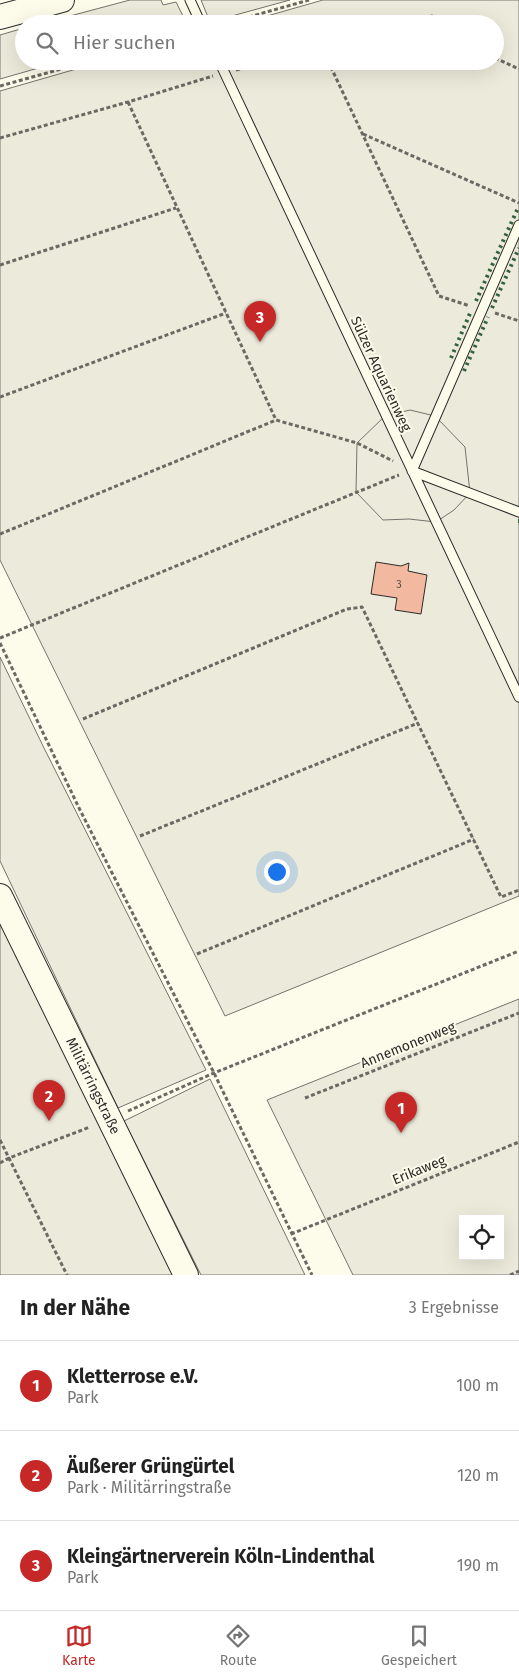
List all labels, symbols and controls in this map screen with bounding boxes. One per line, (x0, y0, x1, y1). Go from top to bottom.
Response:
search box (15, 15, 504, 70)
icon: search (33, 29, 61, 57)
text: Hier suchen (73, 31, 176, 54)
pin: 3 (244, 301, 276, 342)
street label: Sülzer Aquarienweg (347, 314, 415, 435)
house number: 3 (396, 578, 402, 591)
your location (264, 859, 290, 885)
street label: Annemonenweg (358, 1018, 459, 1072)
street label: Militärringstraße (62, 1035, 124, 1137)
pin: 2 (33, 1080, 65, 1121)
pin: 1 (385, 1092, 417, 1133)
street label: Erikaweg (390, 1151, 449, 1188)
map controls (459, 1215, 504, 1260)
button: locate (459, 1215, 504, 1260)
text: In der Nähe (20, 1295, 130, 1321)
text: 3 Ergebnisse (409, 1298, 499, 1317)
text: Kletterrose e.V. (67, 1365, 198, 1388)
text: 1 (32, 1376, 40, 1395)
text: 100 m (456, 1376, 499, 1395)
text: Park (67, 1388, 99, 1407)
text: Äußerer Grüngürtel (67, 1455, 234, 1478)
text: 2 (32, 1466, 40, 1485)
text: 120 m (457, 1466, 499, 1485)
text: Park · Militärringstraße (67, 1478, 232, 1497)
text: Kleingärtnerverein Köln-Lindenthal (67, 1545, 375, 1568)
text: 3 (32, 1556, 40, 1575)
text: 190 m (457, 1556, 499, 1575)
text: Park (67, 1568, 99, 1587)
tab: Karte (62, 1622, 96, 1669)
tab: Route (220, 1622, 257, 1669)
tab: Gespeichert (381, 1622, 457, 1669)

